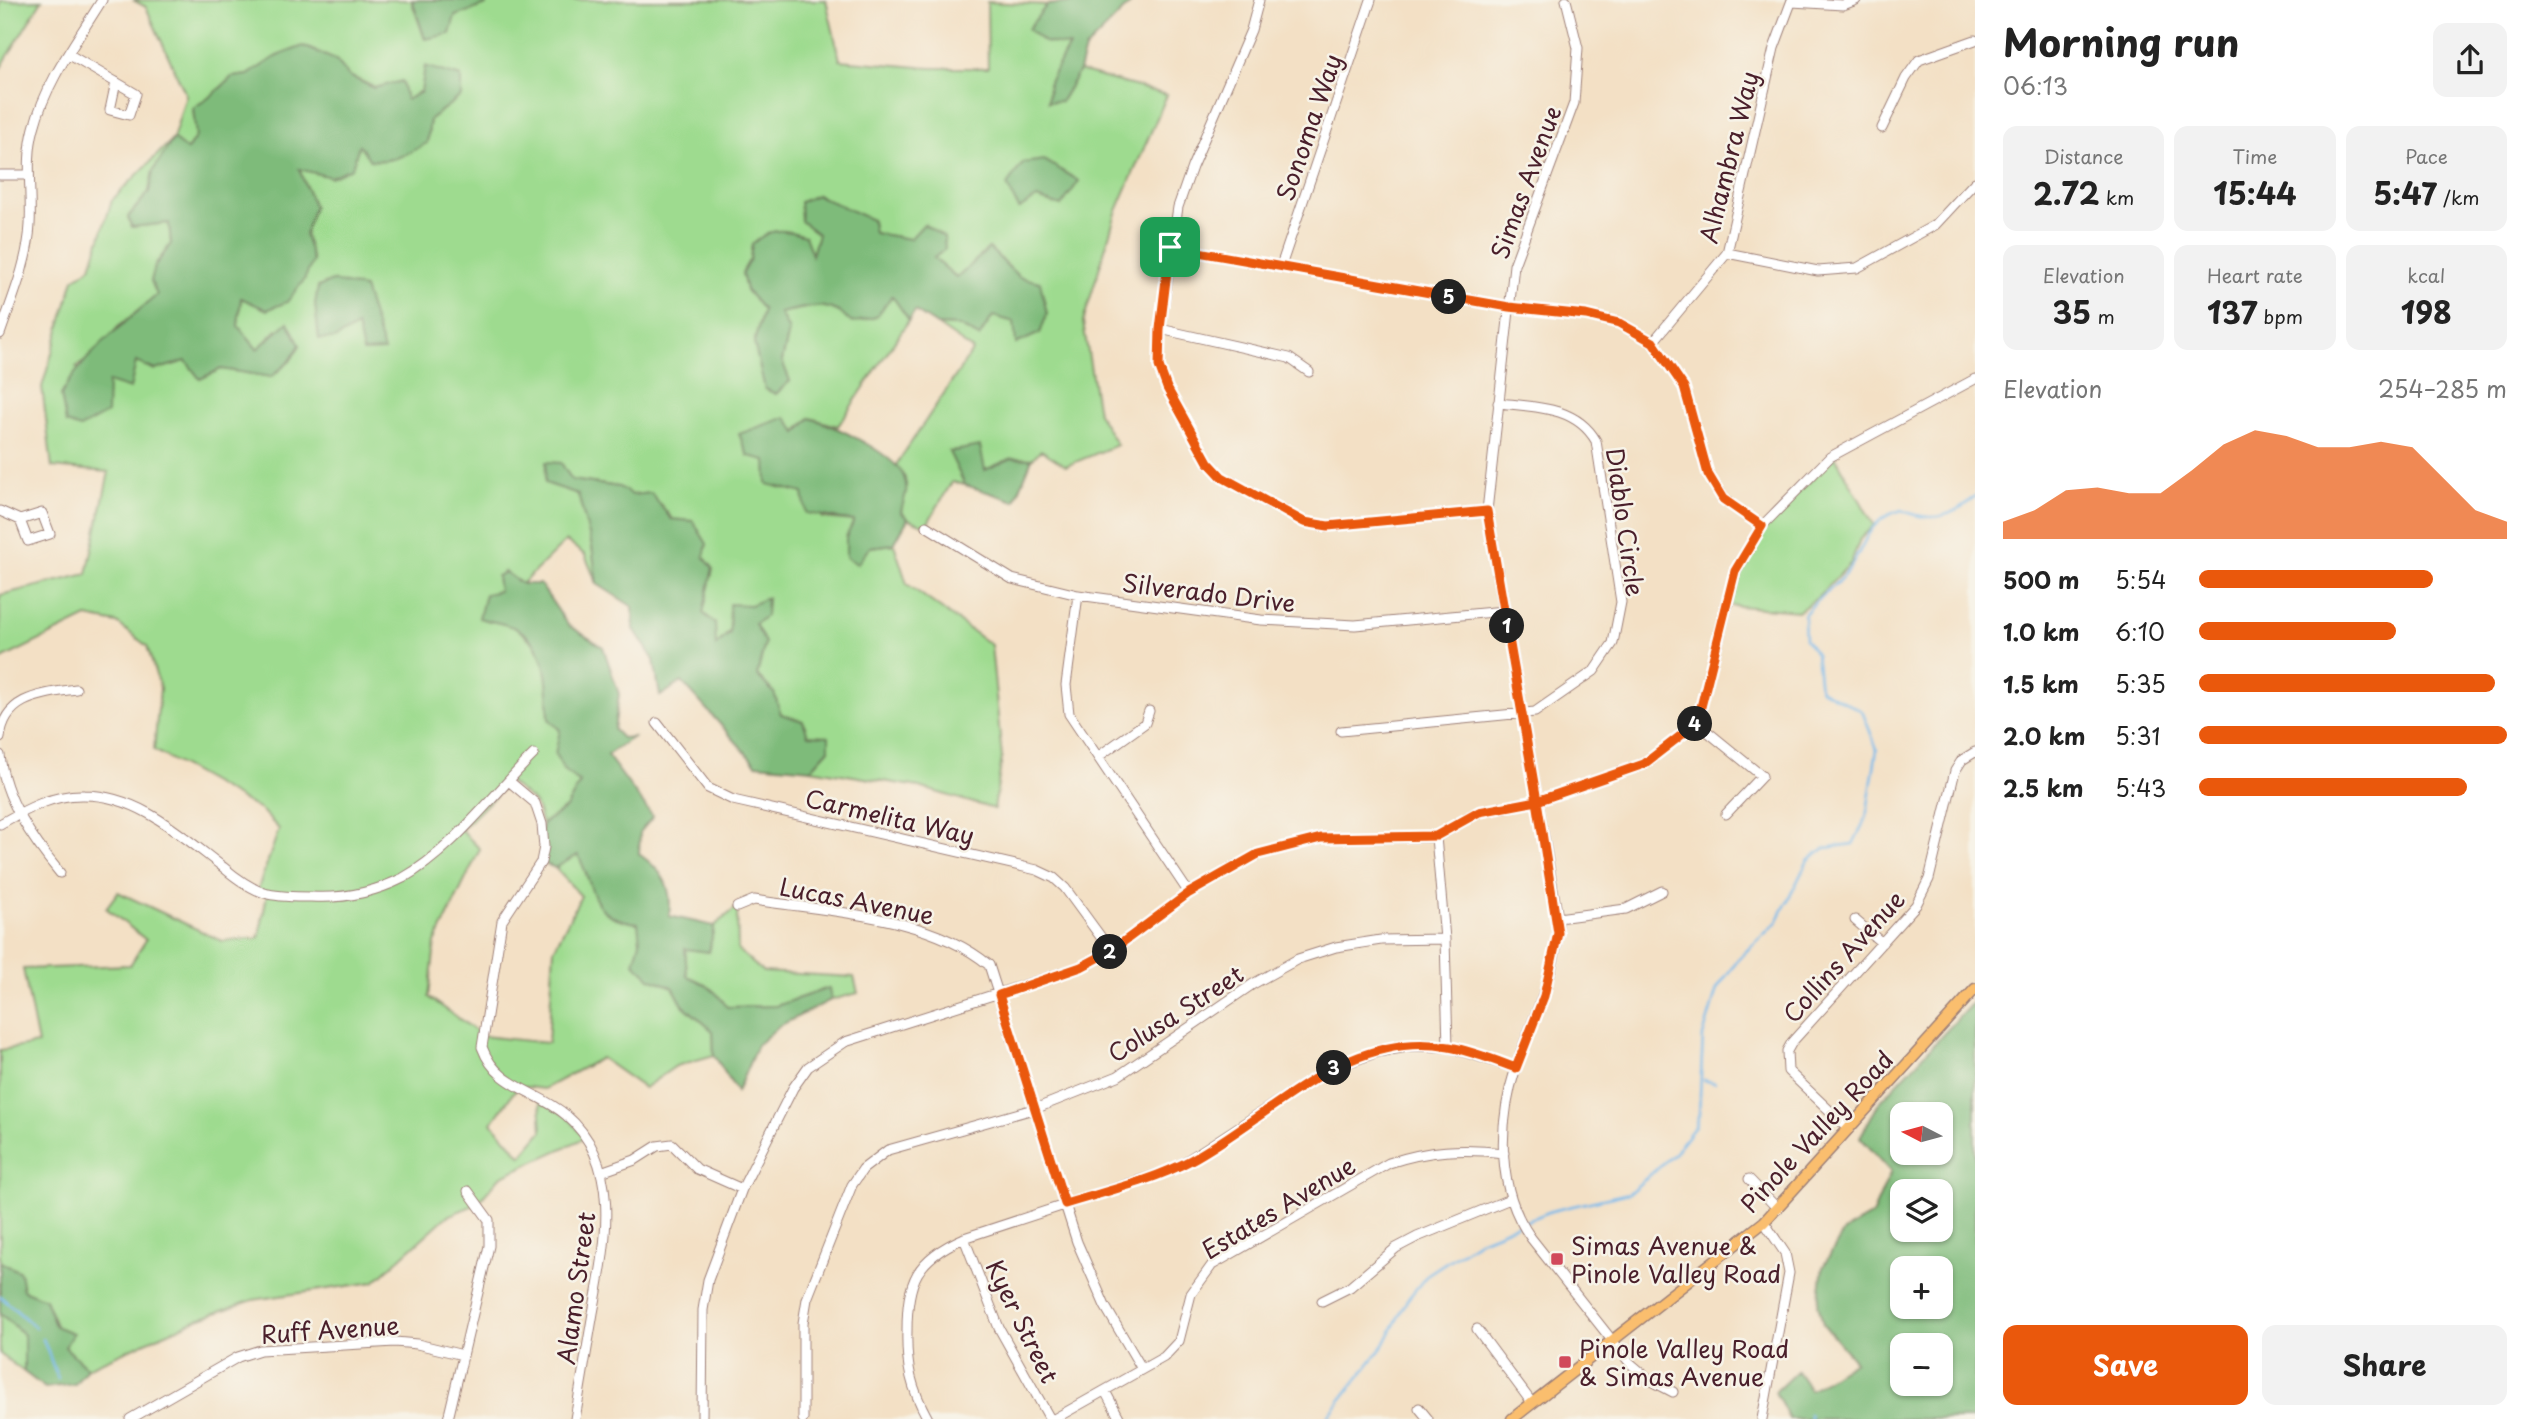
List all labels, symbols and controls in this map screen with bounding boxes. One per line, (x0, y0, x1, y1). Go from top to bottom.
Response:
text: Morning run (2003, 13, 2239, 70)
button: share (2433, 23, 2507, 97)
street label: Sonoma Way (1266, 49, 1350, 205)
street label: Alhambra Way (1689, 67, 1767, 247)
text: 06:13 (2003, 68, 2068, 103)
street label: Simas Avenue (1481, 101, 1569, 263)
text: Distance (2044, 142, 2124, 170)
text: Time (2233, 142, 2277, 170)
text: Pace (2405, 142, 2448, 170)
text: 2.72 (2033, 170, 2099, 215)
text: 15:44 (2213, 170, 2297, 215)
text: 5:47 (2373, 170, 2437, 215)
text: km (2099, 183, 2134, 211)
text: /km (2437, 183, 2479, 211)
pin (1140, 217, 1200, 277)
icon: arrive (1151, 228, 1189, 266)
text: Elevation (2043, 261, 2125, 289)
text: Heart rate (2207, 261, 2303, 289)
text: kcal (2407, 261, 2445, 289)
pin: 5 (1432, 280, 1466, 314)
text: 5 (1442, 282, 1455, 310)
text: 35 (2053, 289, 2091, 334)
text: 137 (2207, 289, 2257, 334)
text: 198 (2401, 289, 2452, 334)
text: m (2091, 302, 2115, 330)
text: bpm (2257, 302, 2303, 330)
text: Elevation (2003, 371, 2102, 406)
text: 254–285 m (2378, 371, 2507, 406)
street label: Diablo Circle (1598, 445, 1654, 599)
text: 500 m (2003, 562, 2080, 597)
text: 5:54 (2115, 562, 2166, 597)
street label: Silverado Drive (1120, 564, 1298, 620)
pin: 1 (1490, 608, 1524, 644)
text: 1 (1502, 611, 1511, 639)
text: 1.0 km (2003, 614, 2080, 649)
text: 6:10 (2115, 614, 2165, 649)
text: 1.5 km (2003, 666, 2079, 701)
text: 5:35 (2115, 666, 2166, 701)
pin: 4 (1678, 706, 1712, 742)
text: 4 (1688, 709, 1701, 737)
text: 2.0 km (2003, 718, 2085, 753)
text: 5:31 (2115, 718, 2160, 753)
text: 2.5 km (2003, 770, 2083, 805)
text: 5:43 (2115, 770, 2166, 805)
street label: Carmelita Way (802, 779, 978, 853)
street label: Lucas Avenue (777, 867, 937, 933)
street label: Collins Avenue (1774, 882, 1912, 1030)
pin: 2 (1092, 934, 1128, 970)
text: 2 (1103, 937, 1116, 965)
street label: Colusa Street (1100, 955, 1250, 1070)
street label: Pinole Valley Road (1731, 1042, 1901, 1220)
pin: 3 (1316, 1050, 1352, 1086)
text: 3 (1327, 1053, 1340, 1081)
north arrow (1890, 1102, 1953, 1166)
map controls (1890, 1102, 1953, 1396)
street label: Estates Avenue (1194, 1147, 1362, 1267)
button: layers (1890, 1179, 1953, 1242)
street label: Alamo Street (546, 1209, 604, 1367)
place label: Simas Avenue & Pinole Valley Road (1571, 1227, 1781, 1291)
marker: Simas Avenue & Pinole Valley Road (1549, 1251, 1565, 1267)
street label: Kyer Street (978, 1253, 1068, 1389)
button: + (1890, 1256, 1953, 1319)
street label: Ruff Avenue (260, 1306, 400, 1352)
button: Save (2003, 1325, 2248, 1405)
button: Share (2262, 1325, 2507, 1405)
place label: Pinole Valley Road & Simas Avenue (1579, 1330, 1789, 1394)
button: − (1890, 1333, 1953, 1396)
marker: Pinole Valley Road & Simas Avenue (1557, 1354, 1573, 1370)

